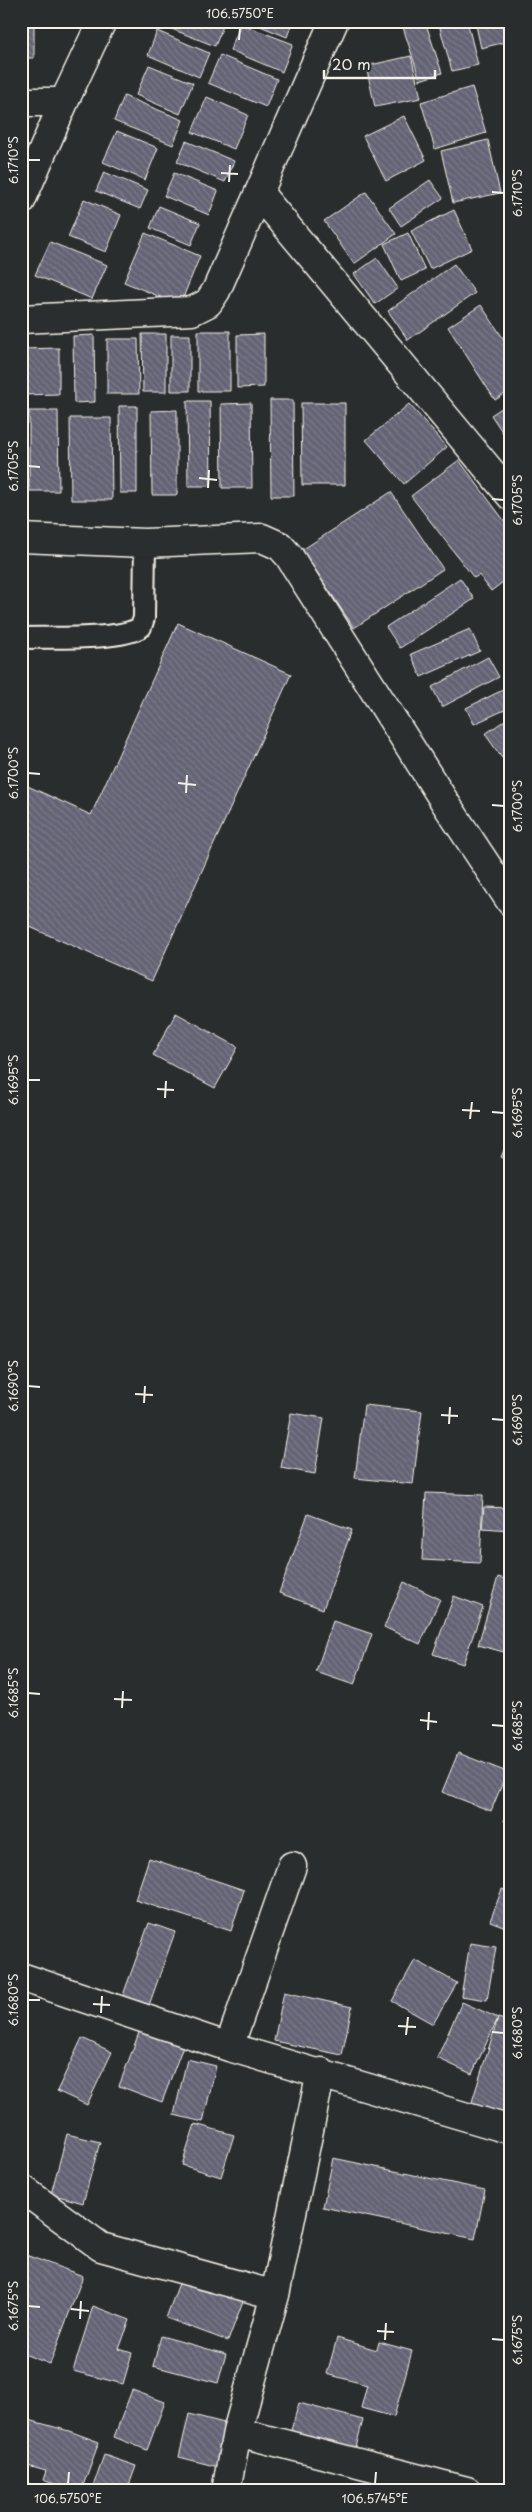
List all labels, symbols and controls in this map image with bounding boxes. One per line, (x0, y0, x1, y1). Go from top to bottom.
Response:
text: 106.5750°E (206, 4, 274, 22)
scale bar (324, 48, 436, 80)
text: 20 m (332, 52, 371, 75)
text: 6.1710°S (4, 136, 22, 184)
text: 6.1710°S (508, 169, 526, 217)
text: 6.1705°S (4, 441, 22, 491)
text: 6.1705°S (508, 475, 526, 525)
text: 6.1700°S (4, 747, 22, 799)
text: 6.1700°S (508, 780, 526, 832)
text: 6.1695°S (4, 1054, 22, 1106)
text: 6.1695°S (508, 1087, 526, 1139)
text: 6.1690°S (4, 1360, 22, 1412)
text: 6.1690°S (508, 1394, 526, 1446)
text: 6.1685°S (4, 1667, 22, 1719)
text: 6.1685°S (508, 1700, 526, 1752)
text: 6.1680°S (4, 1974, 22, 2026)
text: 6.1680°S (508, 2007, 526, 2059)
text: 6.1675°S (4, 2281, 22, 2331)
text: 6.1675°S (508, 2315, 526, 2365)
text: 106.5750°E (34, 2489, 102, 2507)
text: 106.5745°E (342, 2489, 408, 2507)

